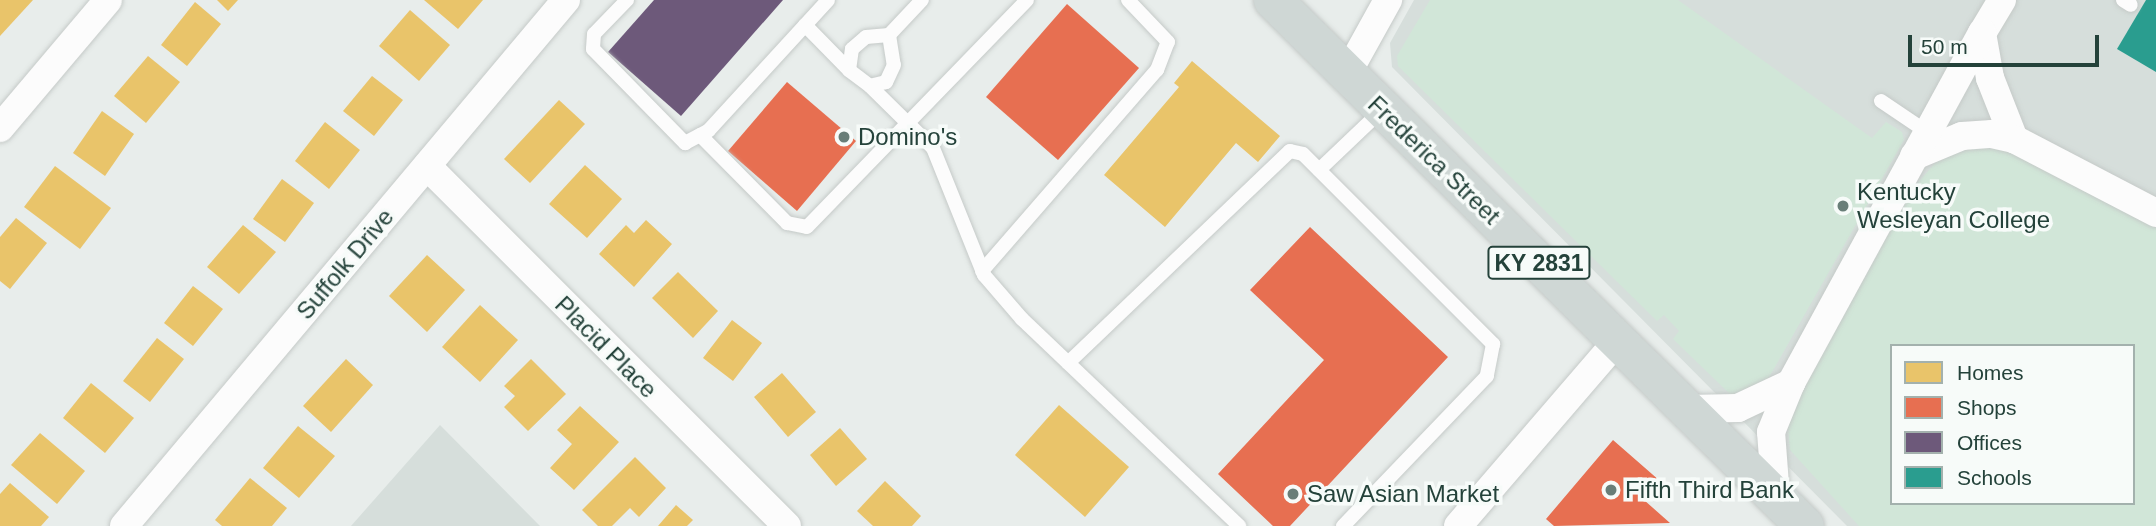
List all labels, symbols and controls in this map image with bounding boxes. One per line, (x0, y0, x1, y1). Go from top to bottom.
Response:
scale bar (1911, 21, 2102, 65)
text: 50 m (1921, 35, 1968, 58)
street label: Frederica Street (1362, 90, 1506, 230)
place label: Domino's (858, 123, 957, 151)
marker: Domino's (836, 129, 852, 145)
place label: Kentucky Wesleyan College (1857, 178, 2050, 234)
marker: Kentucky Wesleyan College (1835, 198, 1851, 214)
street label: Suffolk Drive (290, 203, 400, 325)
road number: KY 2831 (1486, 244, 1592, 282)
street label: Placid Place (549, 290, 663, 404)
legend (1890, 344, 2135, 505)
text: Homes (1957, 361, 2024, 384)
text: Shops (1957, 396, 2017, 419)
text: Offices (1957, 431, 2022, 454)
text: Schools (1957, 466, 2032, 489)
place label: Fifth Third Bank (1625, 476, 1794, 504)
place label: Saw Asian Market (1307, 480, 1500, 508)
marker: Fifth Third Bank (1603, 482, 1619, 498)
marker: Saw Asian Market (1285, 486, 1301, 502)

